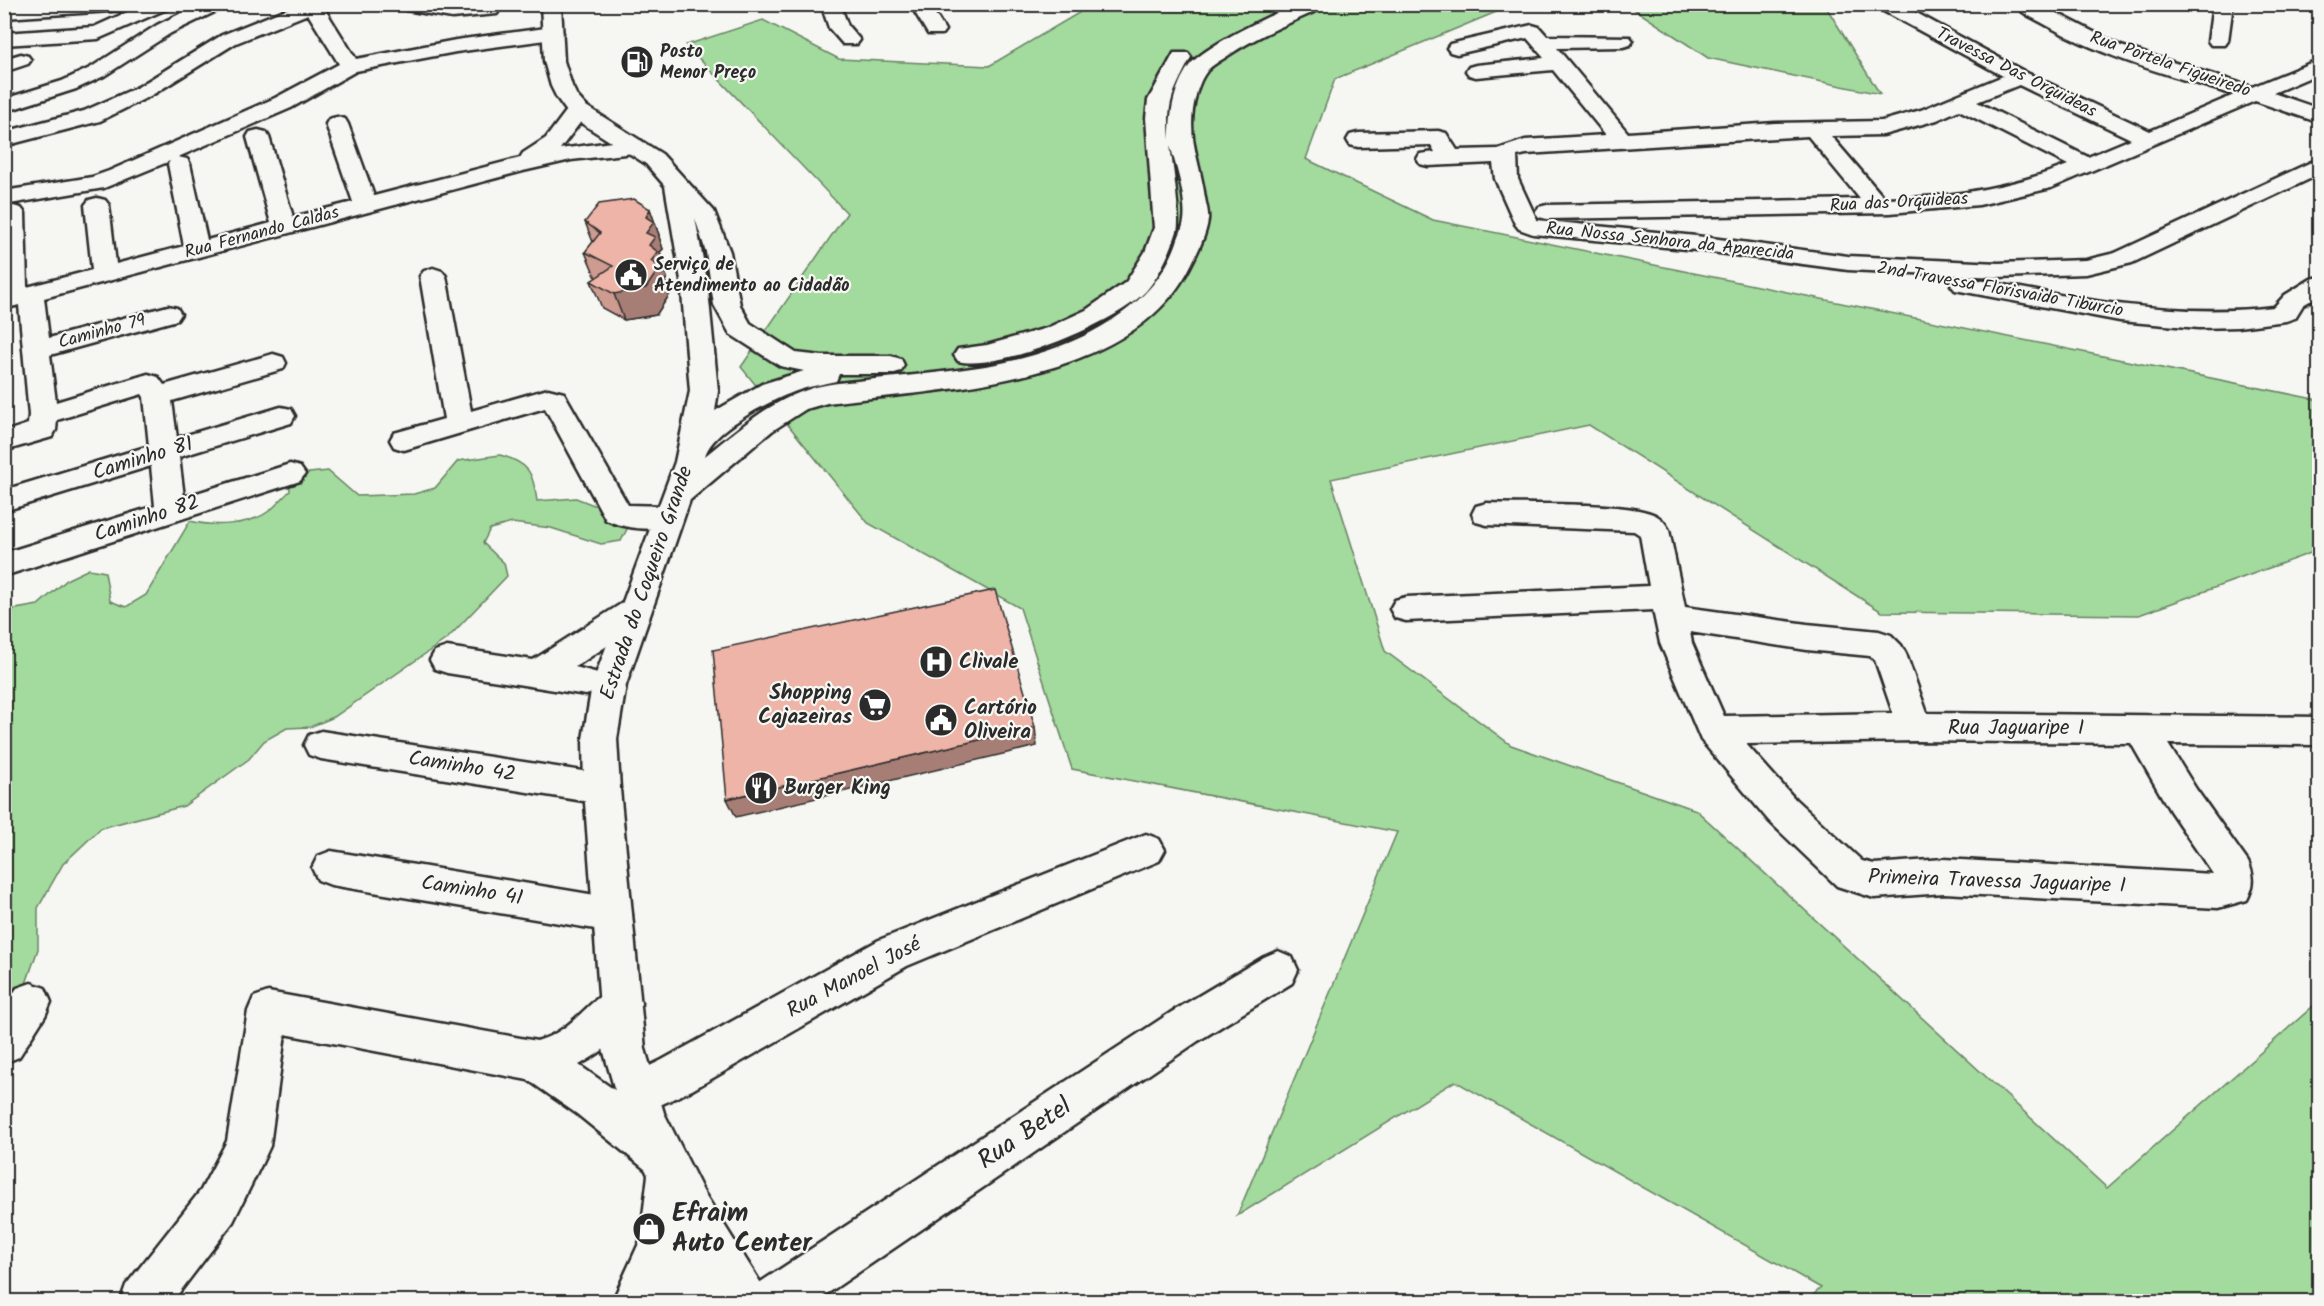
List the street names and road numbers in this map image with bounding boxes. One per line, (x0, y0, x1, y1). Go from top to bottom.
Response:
street label: Travessa Das Orquideas (1930, 20, 2102, 126)
street label: Rua Portela Figueiredo (2086, 24, 2254, 106)
street label: Rua das Orquideas (1829, 185, 1969, 221)
street label: Rua Fernando Caldas (181, 198, 343, 268)
street label: Rua Nossa Senhora da Aparecida (1545, 215, 1795, 269)
street label: 2nd Travessa Florisvaido Tiburcio (1874, 254, 2126, 326)
street label: Caminho 79 (55, 306, 149, 358)
street label: Caminho 81 (89, 428, 197, 490)
street label: Estrada do Coqueiro Grande (591, 461, 703, 704)
street label: Caminho 82 (90, 486, 204, 552)
street label: Rua Jaguaripe I (1948, 712, 2084, 745)
street label: Caminho 42 (406, 742, 518, 792)
street label: Primeira Travessa Jaguaripe I (1867, 861, 2127, 903)
street label: Caminho 41 (419, 867, 525, 915)
street label: Rua Manoel José (781, 928, 928, 1027)
street label: Rua Betel (969, 1087, 1081, 1181)

